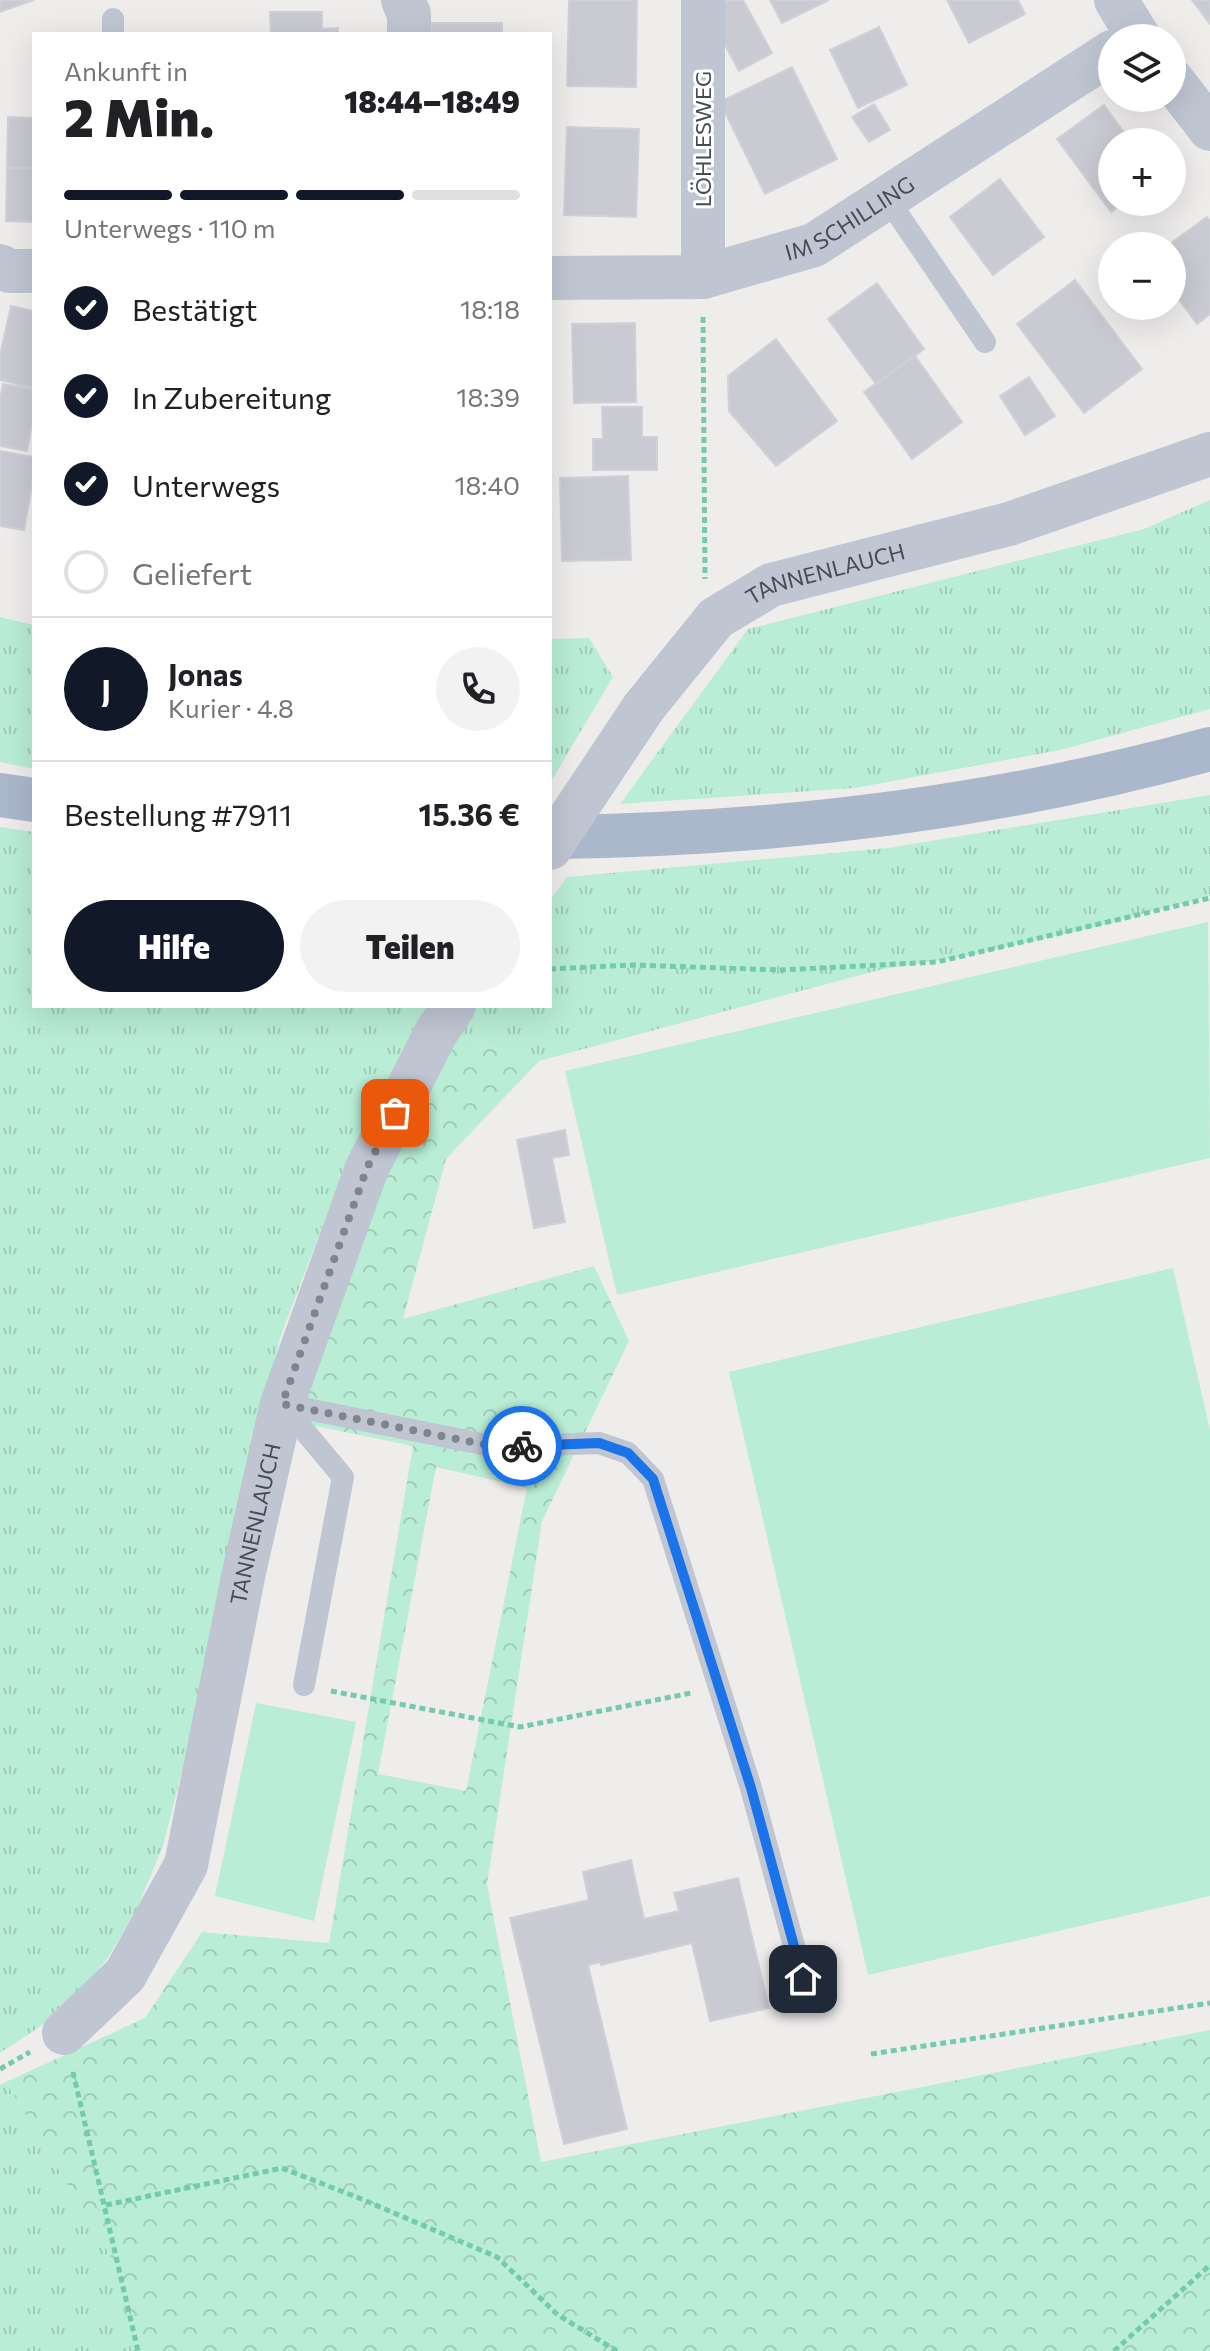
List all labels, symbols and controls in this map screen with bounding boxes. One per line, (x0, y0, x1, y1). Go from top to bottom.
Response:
map controls (1098, 24, 1186, 320)
button: layers (1098, 24, 1186, 112)
text: Ankunft in (64, 55, 188, 86)
street label: LÖHLESWEG (689, 71, 716, 207)
text: 18:44–18:49 (344, 82, 520, 119)
text: 2 Min. (64, 84, 214, 148)
button: + (1098, 128, 1186, 216)
street label: IM SCHILLING (782, 170, 919, 266)
text: Unterwegs · 110 m (64, 212, 275, 243)
button: − (1098, 232, 1186, 320)
icon: check (64, 286, 108, 330)
text: Bestätigt (132, 290, 257, 327)
text: 18:18 (460, 293, 520, 324)
icon: check (64, 374, 108, 418)
text: In Zubereitung (132, 378, 331, 415)
text: 18:39 (456, 381, 520, 412)
icon: check (64, 462, 108, 506)
text: Unterwegs (132, 466, 280, 503)
text: 18:40 (454, 469, 520, 500)
street label: TANNENLAUCH (741, 537, 908, 610)
text: Geliefert (132, 554, 252, 591)
button: phone (436, 647, 520, 731)
text: Jonas (168, 655, 243, 692)
text: J (101, 671, 111, 708)
text: Kurier · 4.8 (168, 692, 294, 723)
text: Bestellung #7911 (64, 795, 292, 832)
text: 15.36 € (419, 795, 520, 832)
button: Hilfe (64, 900, 284, 992)
button: Teilen (300, 900, 520, 992)
pin (361, 1079, 429, 1147)
icon: bag (373, 1091, 417, 1135)
courier (482, 1406, 562, 1486)
icon: bike (500, 1424, 544, 1468)
street label: TANNENLAUCH (224, 1440, 286, 1607)
pin (769, 1945, 837, 2013)
icon: home (781, 1957, 825, 2001)

